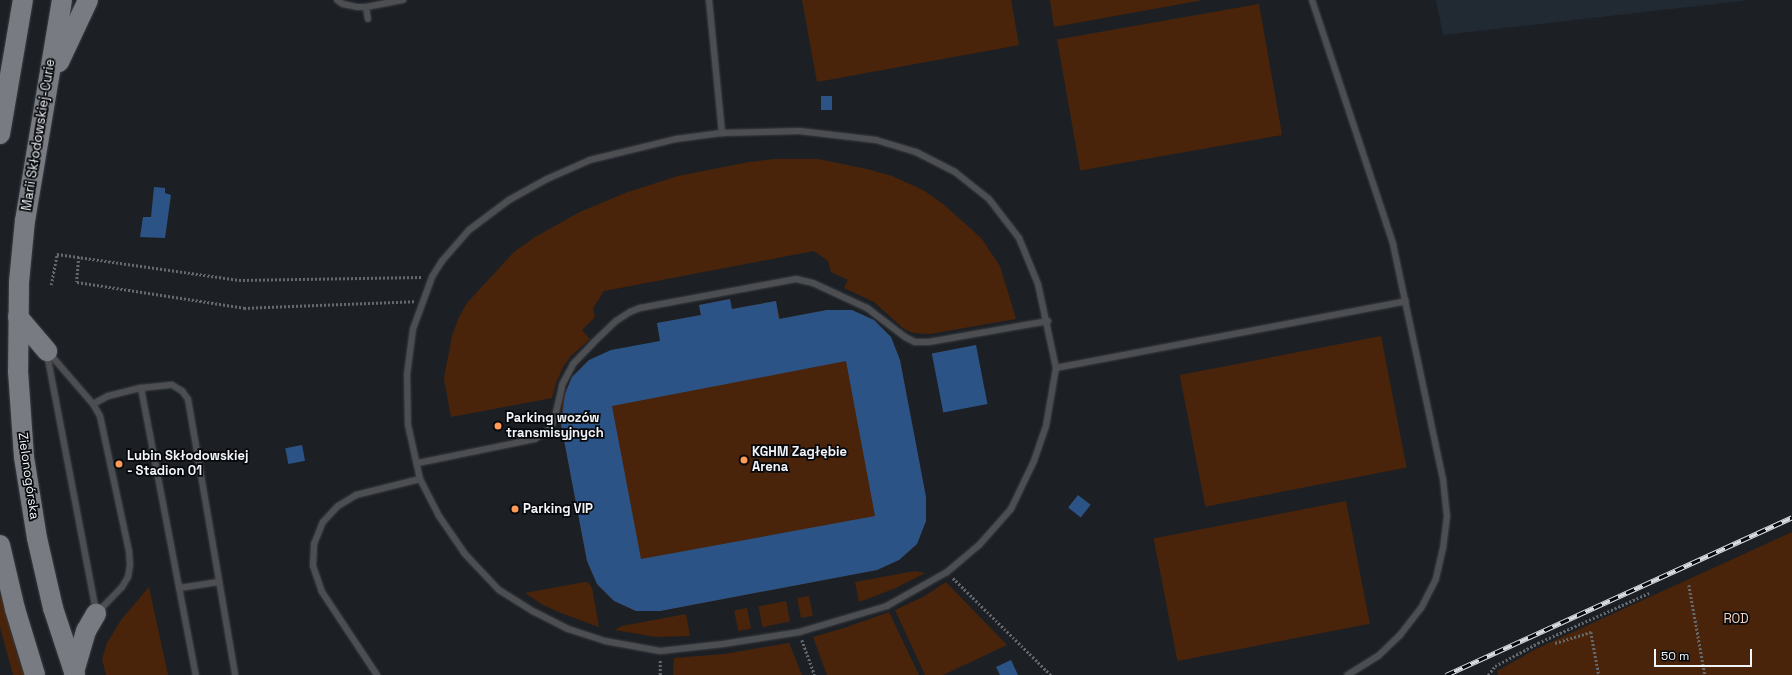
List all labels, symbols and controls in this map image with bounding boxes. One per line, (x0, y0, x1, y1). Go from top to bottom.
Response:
street label: Marii Skłodowskiej-Curie (19, 58, 59, 212)
place label: Parking wozów transmisyjnych (506, 411, 604, 442)
marker: Parking wozów transmisyjnych (493, 421, 503, 431)
street label: Zielonogórska (14, 431, 42, 521)
place label: KGHM Zagłębie Arena (752, 445, 847, 476)
place label: Lubin Skłodowskiej - Stadion 01 (127, 449, 249, 480)
marker: KGHM Zagłębie Arena (739, 455, 749, 465)
marker: Lubin Skłodowskiej - Stadion 01 (114, 459, 124, 469)
place label: Parking VIP (523, 501, 593, 517)
marker: Parking VIP (510, 504, 520, 514)
park label: ROD (1723, 611, 1749, 627)
scale bar (1656, 641, 1754, 667)
text: 50 m (1661, 648, 1689, 664)

